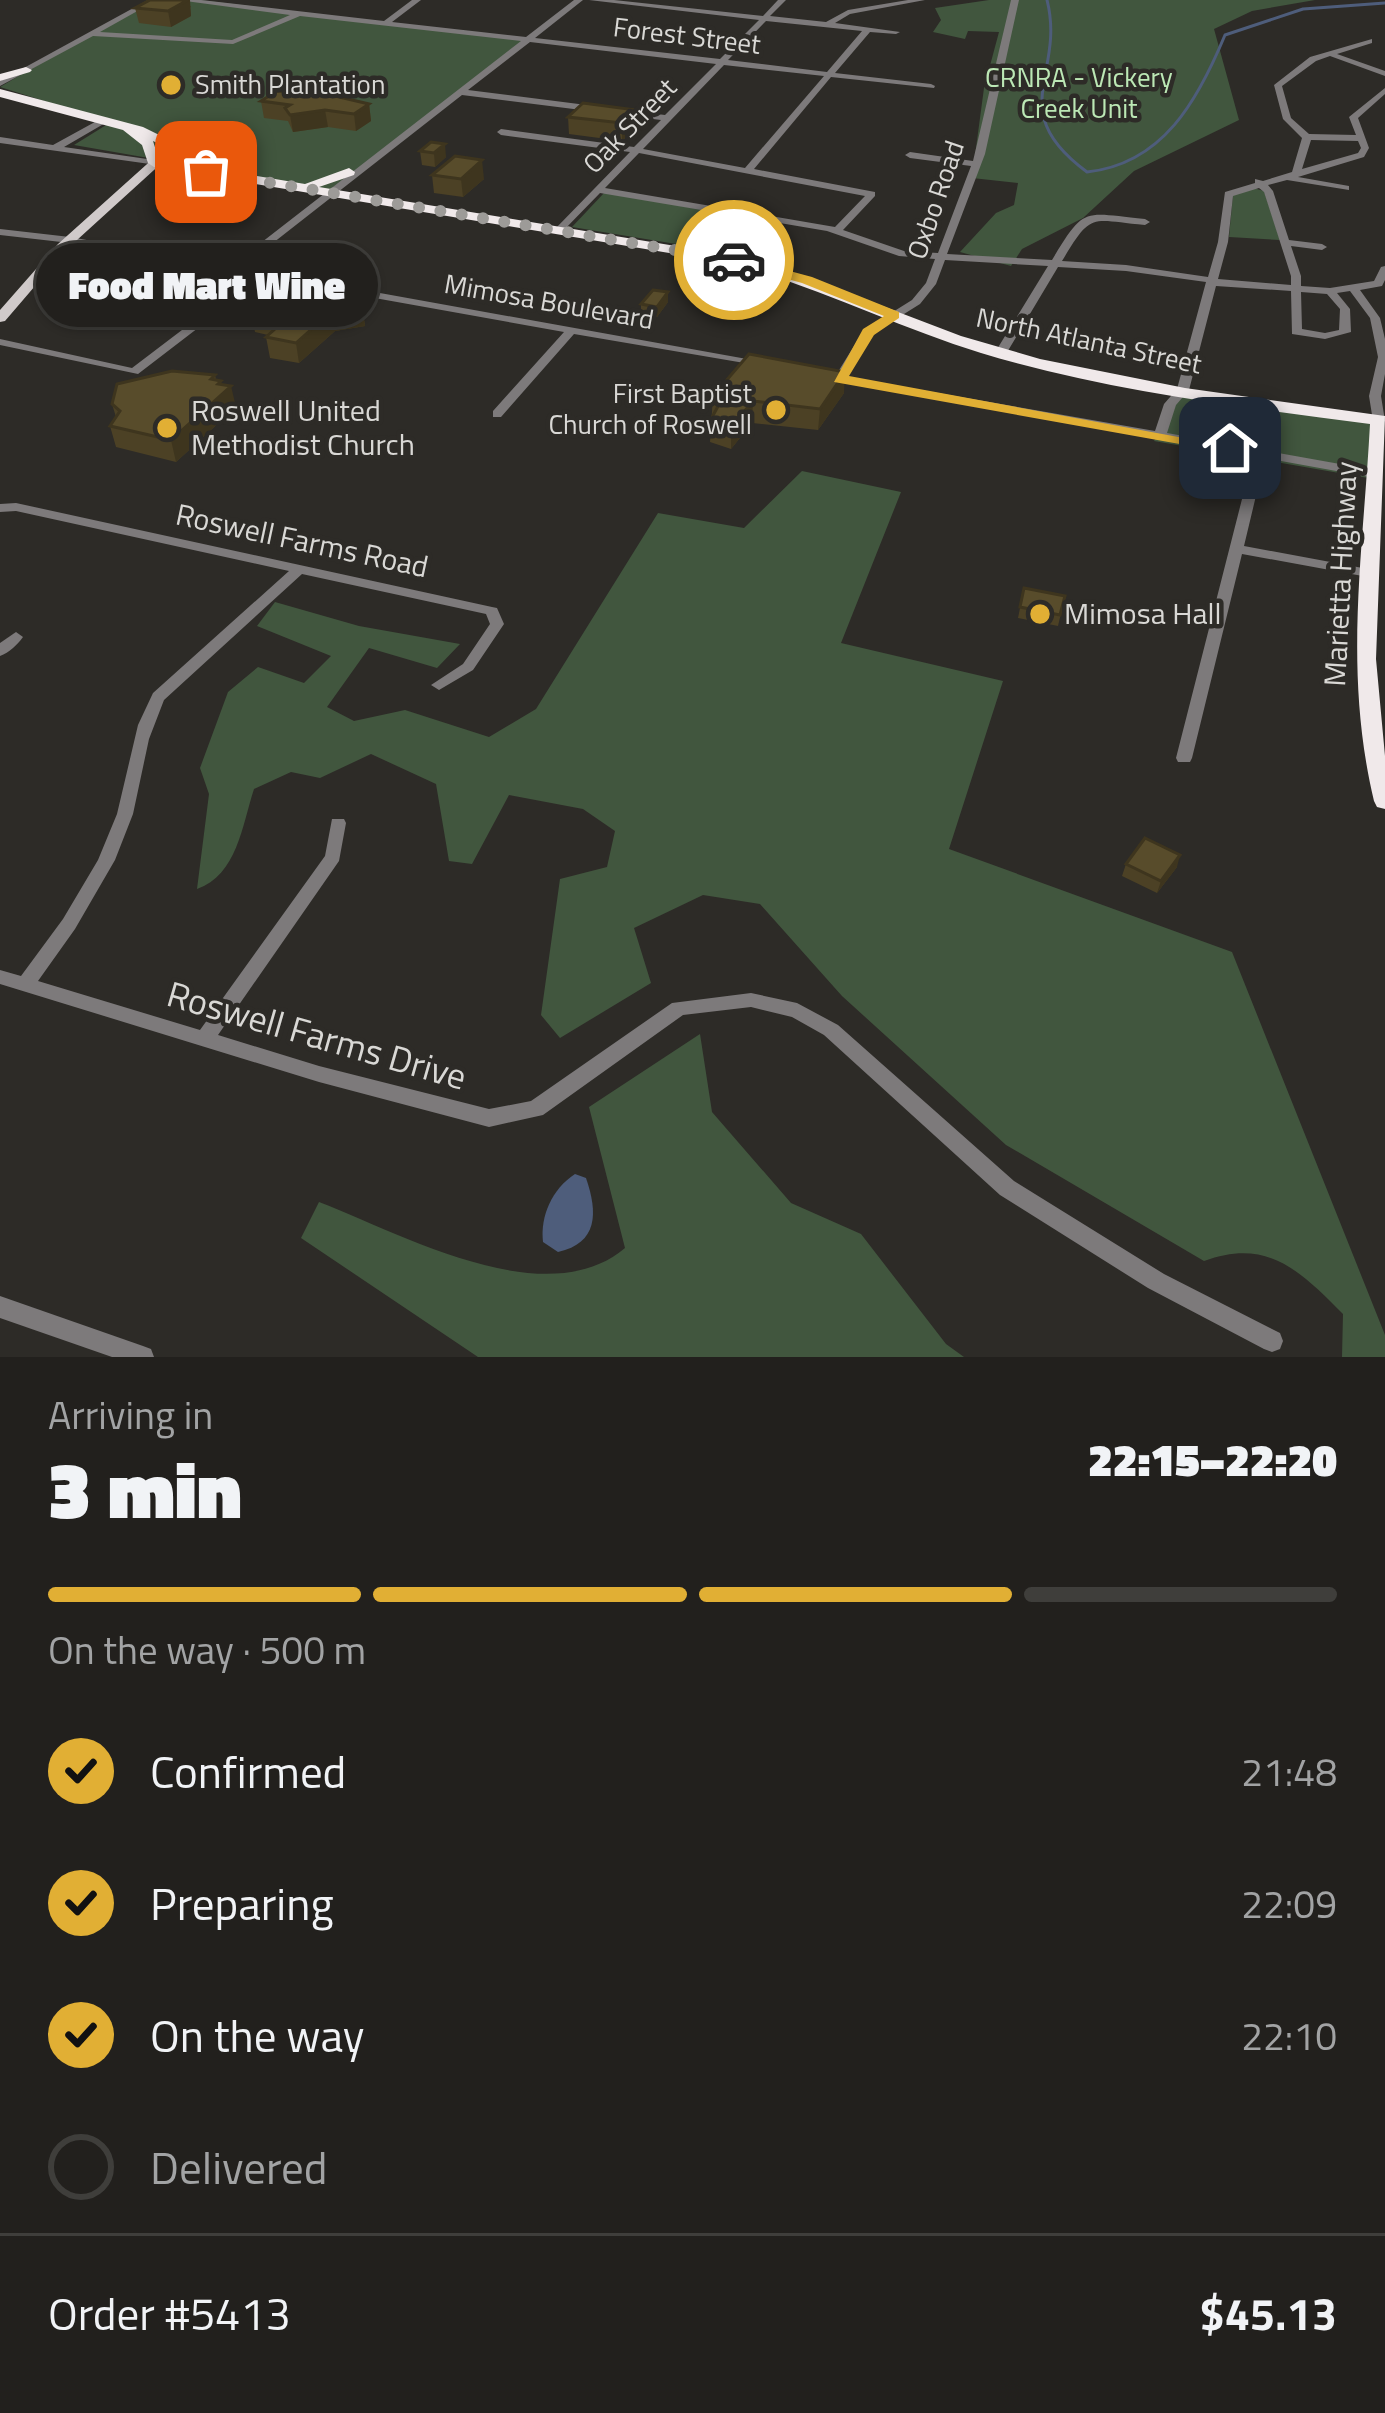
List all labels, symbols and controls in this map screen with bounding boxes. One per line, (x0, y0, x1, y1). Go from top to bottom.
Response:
street label: Forest Street (611, 5, 764, 64)
park label: CRNRA - Vickery Creek Unit (985, 56, 1173, 128)
place label: Smith Plantation (195, 63, 385, 104)
street label: Oak Street (573, 67, 686, 182)
marker: Smith Plantation (158, 72, 184, 98)
pin (155, 121, 257, 223)
street label: Oxbo Road (895, 135, 974, 264)
icon: bag (173, 139, 239, 205)
courier (674, 200, 794, 320)
icon: car (701, 227, 767, 293)
callout: Food Mart Wine (35, 244, 377, 328)
text: Food Mart Wine (69, 255, 345, 314)
street label: Mimosa Boulevard (441, 262, 657, 339)
street label: North Atlanta Street (973, 296, 1206, 384)
place label: First Baptist Church of Roswell (548, 372, 753, 444)
place label: Roswell United Methodist Church (191, 387, 415, 467)
marker: First Baptist Church of Roswell (763, 397, 789, 423)
pin (1179, 397, 1281, 499)
marker: Roswell United Methodist Church (154, 415, 180, 441)
icon: home (1197, 415, 1263, 481)
street label: Marietta Highway (1311, 460, 1369, 688)
street label: Roswell Farms Road (172, 491, 433, 589)
place label: Mimosa Hall (1064, 590, 1221, 636)
marker: Mimosa Hall (1027, 601, 1053, 627)
street label: Roswell Farms Drive (161, 965, 473, 1104)
text: Arriving in (48, 1385, 213, 1444)
text: 22:15–22:20 (1088, 1425, 1337, 1493)
text: 3 min (48, 1430, 242, 1548)
text: On the way · 500 m (48, 1620, 366, 1679)
text: Confirmed (150, 1737, 346, 1805)
icon: check (48, 1738, 114, 1804)
text: 21:48 (1241, 1742, 1337, 1801)
text: Preparing (150, 1869, 334, 1937)
icon: check (48, 1870, 114, 1936)
text: 22:09 (1241, 1874, 1337, 1933)
text: On the way (150, 2001, 364, 2069)
icon: check (48, 2002, 114, 2068)
text: 22:10 (1241, 2006, 1337, 2065)
text: Delivered (150, 2133, 328, 2201)
text: Order #5413 (48, 2279, 291, 2347)
text: $45.13 (1199, 2279, 1337, 2347)

